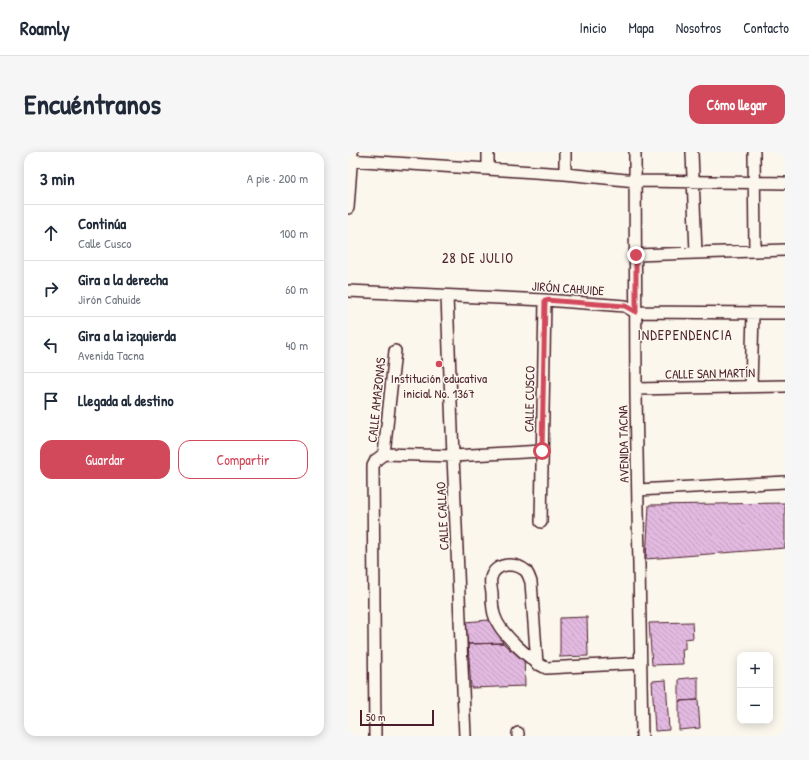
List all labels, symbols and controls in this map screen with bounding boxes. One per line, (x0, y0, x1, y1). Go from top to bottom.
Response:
text: Roamly (20, 15, 70, 41)
text: Inicio (580, 18, 606, 37)
text: Mapa (628, 18, 654, 37)
text: Nosotros (676, 18, 721, 37)
text: Contacto (743, 18, 789, 37)
text: Encuéntranos (24, 85, 161, 123)
button: Cómo llegar (689, 85, 785, 124)
text: 3 min (40, 167, 75, 190)
text: A pie · 200 m (247, 169, 308, 187)
text: Continúa (78, 213, 126, 234)
icon: ahead (40, 222, 62, 244)
text: 100 m (280, 224, 308, 242)
text: Calle Cusco (78, 234, 132, 252)
route end (627, 246, 645, 264)
district label: 28 DE JULIO (442, 248, 514, 267)
text: Gira a la derecha (78, 269, 168, 290)
street label: JIRÓN CAHUIDE (531, 276, 605, 300)
icon: right (40, 278, 62, 300)
text: 60 m (285, 280, 308, 298)
text: Jirón Cahuide (78, 290, 141, 308)
text: Gira a la izquierda (78, 325, 176, 346)
district label: INDEPENDENCIA (637, 325, 733, 344)
icon: left (40, 334, 62, 356)
text: 40 m (285, 336, 308, 354)
text: Avenida Tacna (78, 346, 144, 364)
street label: CALLE AMAZONAS (363, 357, 389, 443)
marker: Institución educativa inicial No. 1367 (434, 359, 444, 369)
street label: CALLE SAN MARTÍN (665, 363, 755, 383)
street label: CALLE CUSCO (519, 366, 539, 432)
place label: Institución educativa inicial No. 1367 (391, 369, 487, 402)
icon: arrive (40, 390, 62, 412)
text: Llegada al destino (78, 390, 174, 411)
street label: AVENIDA TACNA (613, 404, 633, 483)
button: Guardar (40, 440, 170, 479)
button: Compartir (178, 440, 308, 479)
route start (533, 442, 551, 460)
street label: CALLE CALLAO (431, 481, 453, 551)
map controls (737, 652, 773, 724)
button: + (737, 652, 773, 688)
button: − (737, 688, 773, 724)
scale bar (360, 708, 434, 727)
text: 50 m (366, 710, 386, 724)

